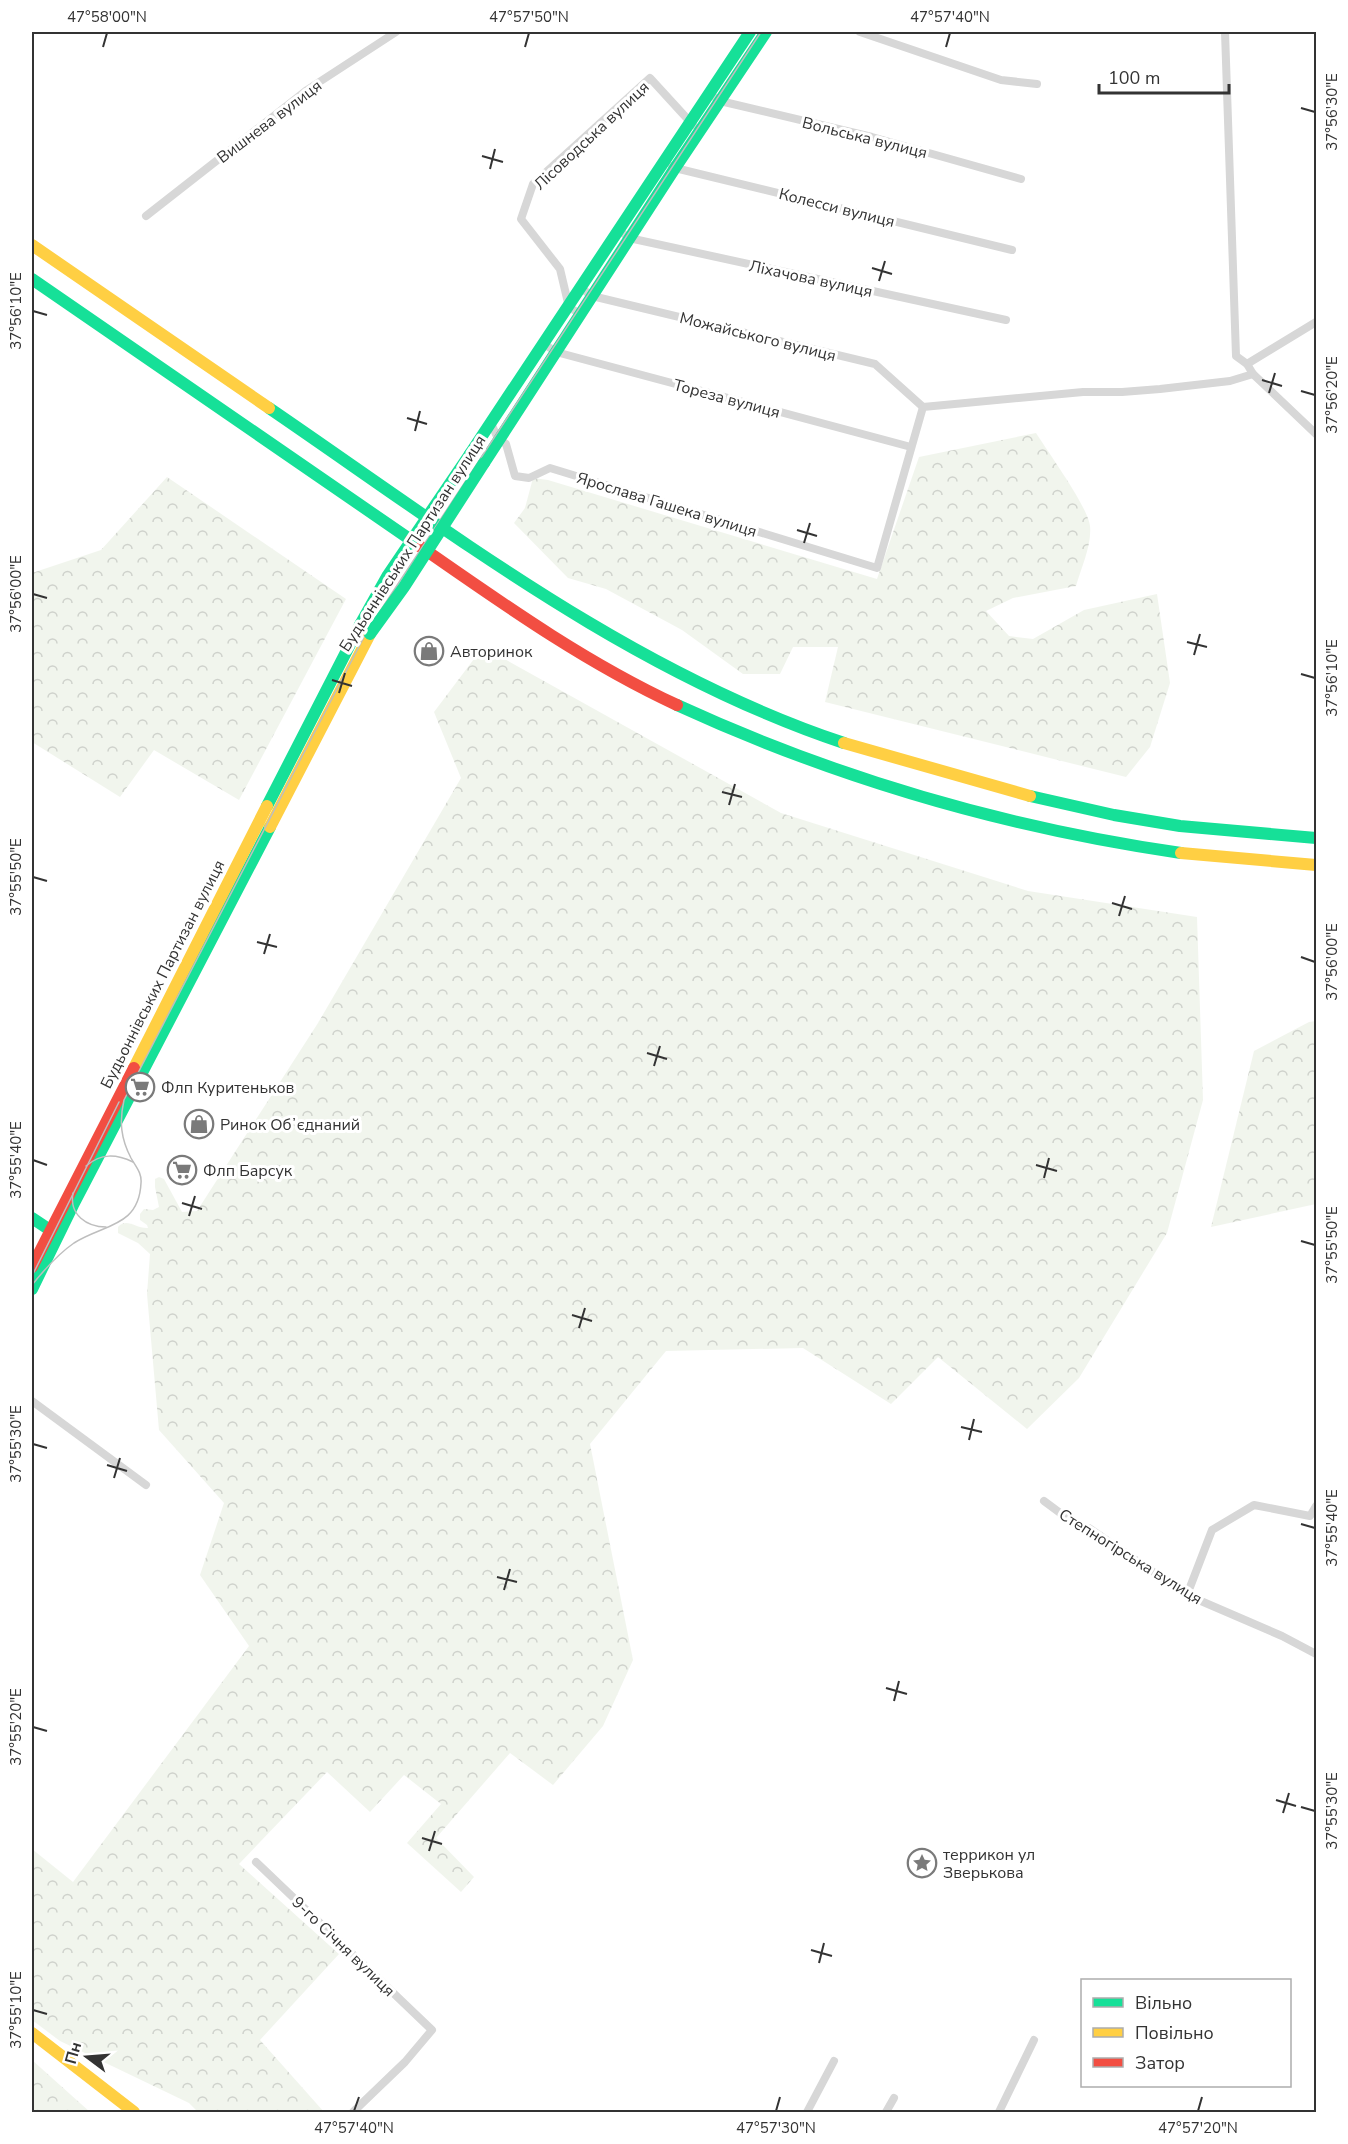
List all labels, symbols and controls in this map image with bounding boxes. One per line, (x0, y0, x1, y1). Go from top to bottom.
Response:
text: 47°58'00"N (67, 7, 147, 27)
text: 47°57'50"N (489, 7, 569, 27)
text: 47°57'40"N (910, 7, 990, 27)
scale bar (1099, 57, 1230, 95)
text: 100 m (1108, 66, 1160, 90)
text: 37°56'30"E (1322, 73, 1342, 151)
street label: Вишнева вулиця (213, 75, 326, 168)
street label: Лісоводська вулиця (529, 76, 654, 195)
street label: Вольська вулиця (800, 112, 930, 164)
street label: Колесси вулиця (776, 183, 897, 233)
street label: Ліхачова вулиця (747, 255, 875, 303)
text: 37°56'10"E (6, 272, 26, 350)
street label: Можайського вулиця (677, 307, 838, 367)
text: 37°56'20"E (1322, 356, 1342, 434)
street label: Тореза вулиця (671, 374, 783, 424)
street label: Будьоннівських Партизан вулиця (334, 431, 491, 656)
street label: Ярослава Гашека вулиця (574, 467, 759, 543)
text: 37°56'00"E (6, 555, 26, 633)
shop icon: Авторинок (413, 635, 445, 667)
text: 37°56'10"E (1322, 639, 1342, 717)
place label: Авторинок (450, 641, 533, 663)
text: 37°55'50"E (6, 838, 26, 916)
street label: Будьоннівських Партизан вулиця (95, 856, 230, 1093)
text: 37°56'00"E (1322, 923, 1342, 1001)
supermarket icon: Флп Куритеньков (124, 1071, 156, 1103)
place label: Флп Куритеньков (161, 1077, 294, 1099)
shop icon: Ринок Обʼєднаний (183, 1108, 215, 1140)
place label: Ринок Обʼєднаний (220, 1114, 360, 1136)
text: 37°55'40"E (6, 1121, 26, 1199)
supermarket icon: Флп Барсук (166, 1154, 198, 1186)
place label: Флп Барсук (203, 1160, 293, 1182)
text: 37°55'50"E (1322, 1206, 1342, 1284)
text: 37°55'30"E (6, 1405, 26, 1483)
text: 37°55'40"E (1322, 1489, 1342, 1567)
street label: Степногірська вулиця (1055, 1504, 1206, 1610)
text: 37°55'20"E (6, 1688, 26, 1766)
text: 37°55'30"E (1322, 1772, 1342, 1850)
place label: террикон ул Зверькова (943, 1844, 1035, 1884)
place icon: террикон ул Зверькова (906, 1847, 938, 1879)
street label: 9-го Січня вулиця (287, 1892, 400, 2002)
text: 37°55'10"E (6, 1971, 26, 2049)
legend (1081, 1979, 1291, 2087)
text: Вільно (1135, 1991, 1192, 2015)
text: Повільно (1135, 2021, 1214, 2045)
north arrow (57, 2027, 117, 2087)
text: Пн (60, 2040, 87, 2067)
text: Затор (1135, 2051, 1185, 2075)
text: 47°57'40"N (314, 2118, 394, 2138)
text: 47°57'30"N (736, 2118, 816, 2138)
text: 47°57'20"N (1158, 2118, 1238, 2138)

